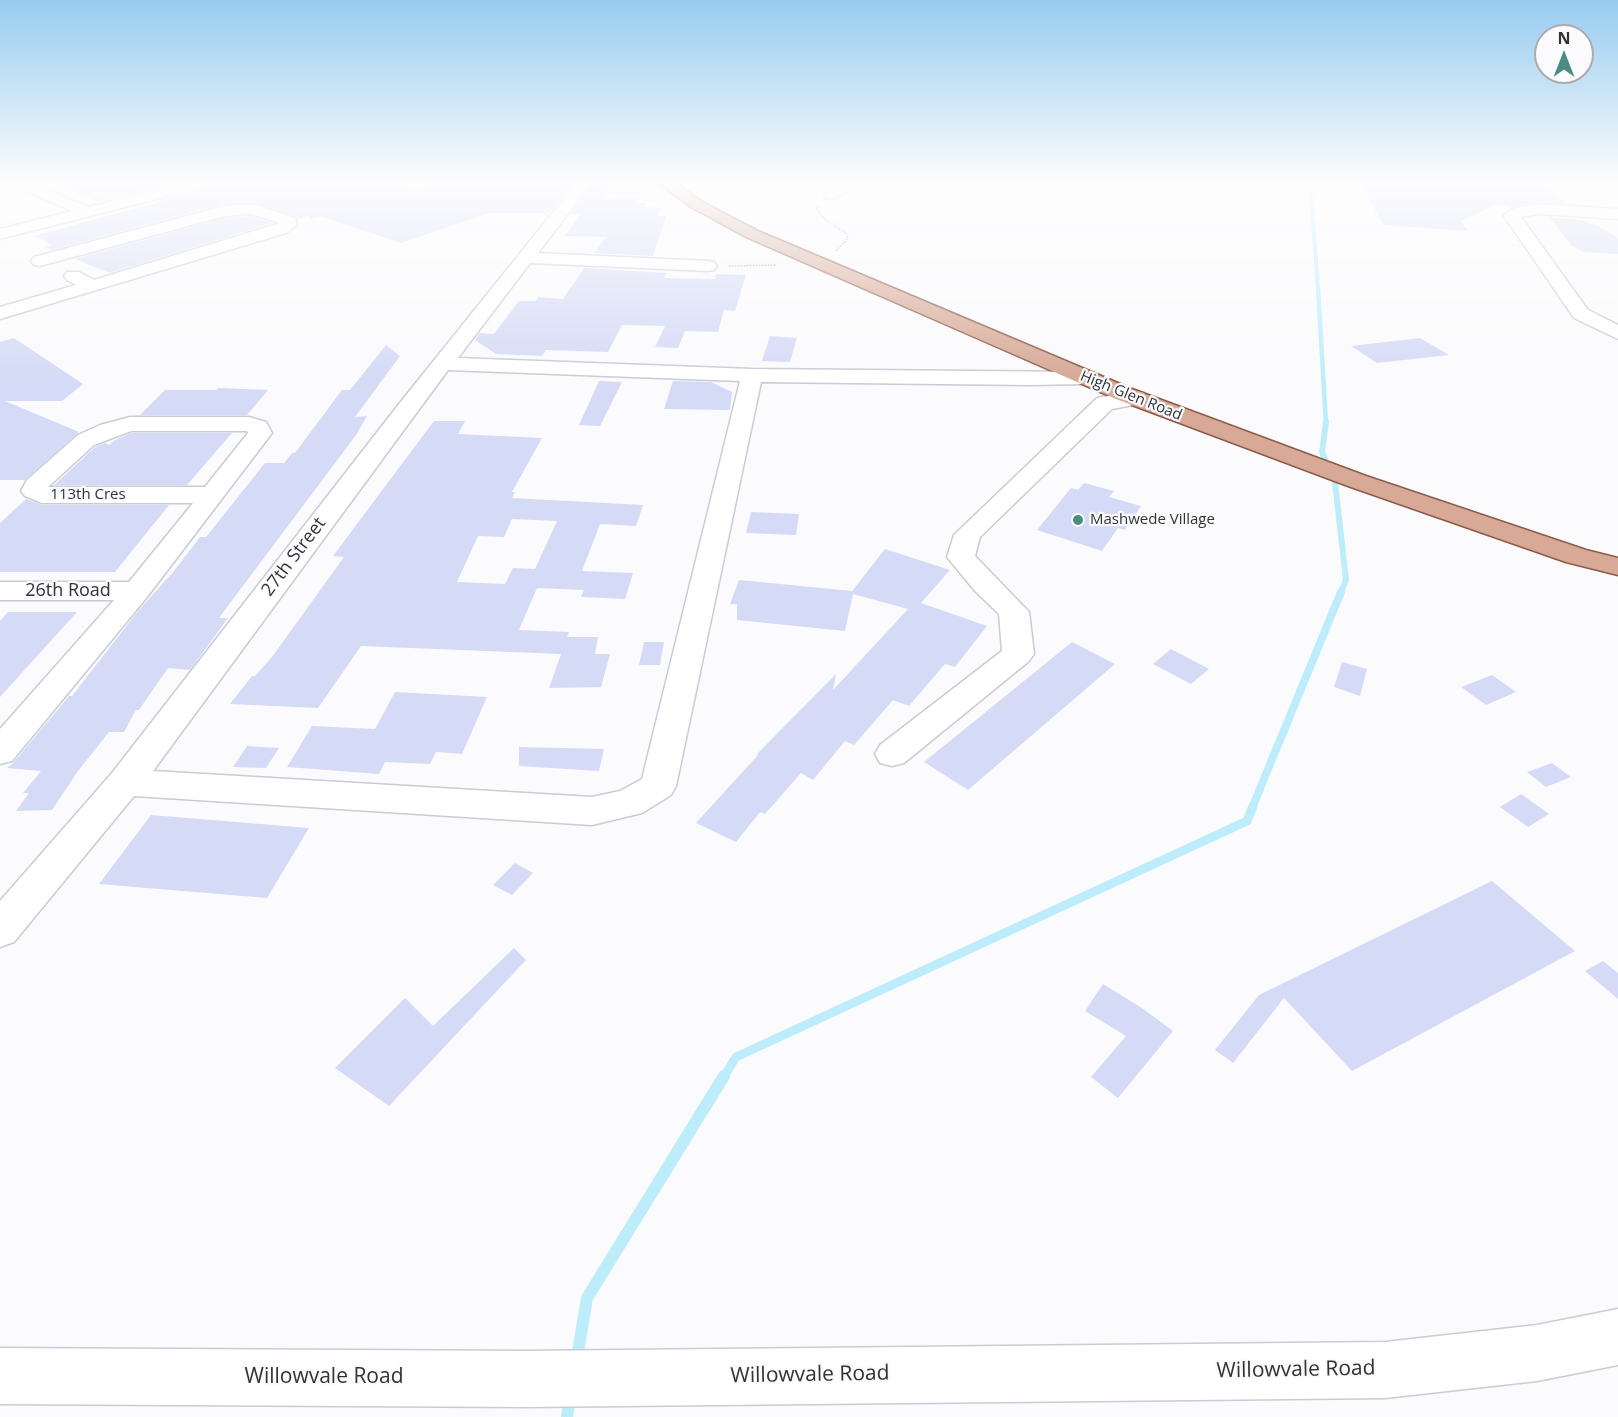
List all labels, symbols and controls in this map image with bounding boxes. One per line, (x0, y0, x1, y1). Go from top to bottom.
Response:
north arrow (1534, 24, 1594, 84)
text: N (1557, 27, 1571, 49)
street label: High Glen Road (1078, 367, 1184, 425)
street label: 113th Cres (50, 486, 126, 504)
place label: Mashwede Village (1090, 511, 1215, 529)
street label: 27th Street (257, 513, 331, 601)
marker: Mashwede Village (1071, 513, 1085, 527)
street label: 26th Road (25, 580, 111, 602)
street label: Willowvale Road (1216, 1356, 1376, 1384)
street label: Willowvale Road (730, 1361, 890, 1389)
street label: Willowvale Road (244, 1364, 404, 1390)

